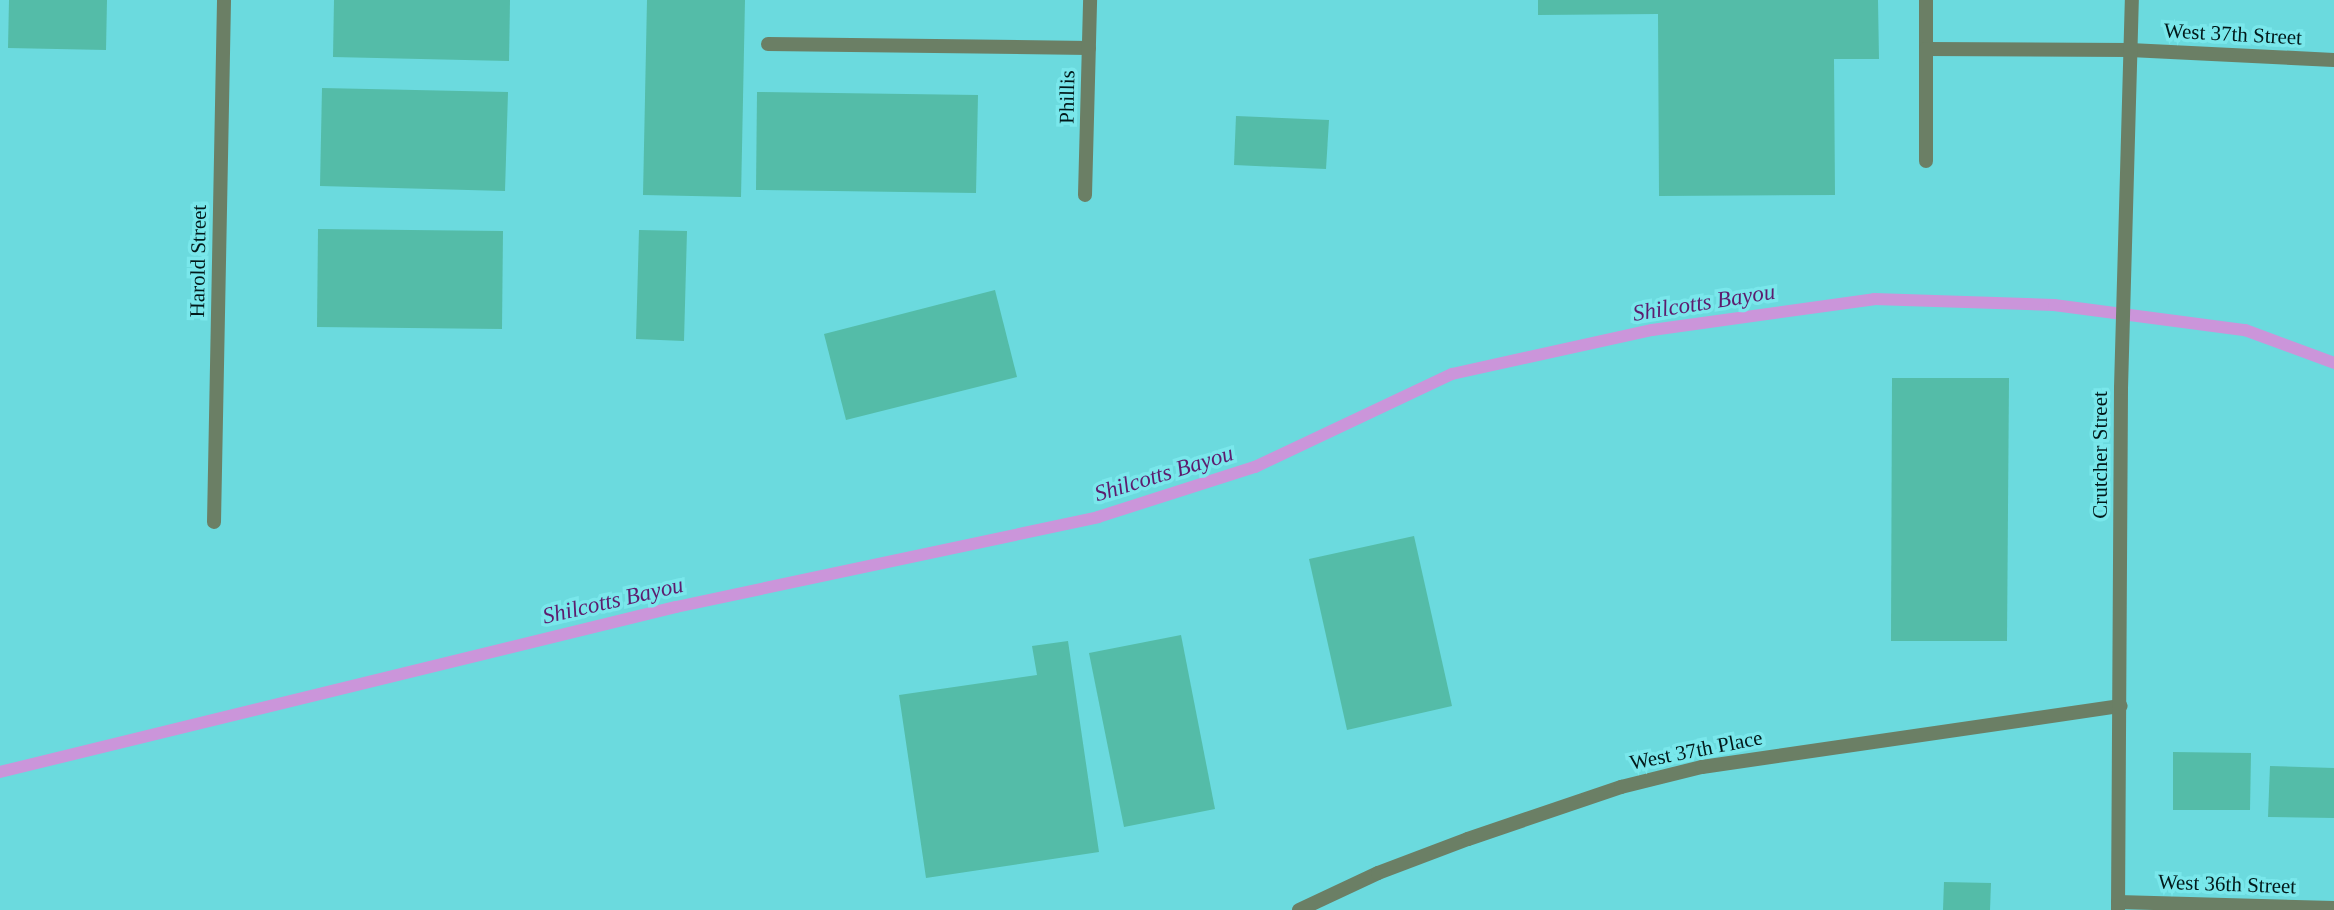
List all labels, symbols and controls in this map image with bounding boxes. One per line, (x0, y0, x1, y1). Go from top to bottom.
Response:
street label: West 37th Street (2163, 18, 2303, 50)
street label: Phillis (1054, 70, 1080, 124)
street label: Harold Street (184, 205, 212, 317)
water label: Shilcotts Bayou (1631, 278, 1777, 328)
street label: Crutcher Street (2087, 391, 2113, 519)
water label: Shilcotts Bayou (1091, 440, 1237, 508)
water label: Shilcotts Bayou (540, 571, 686, 631)
street label: West 37th Place (1627, 725, 1765, 775)
street label: West 36th Street (2157, 869, 2297, 899)

